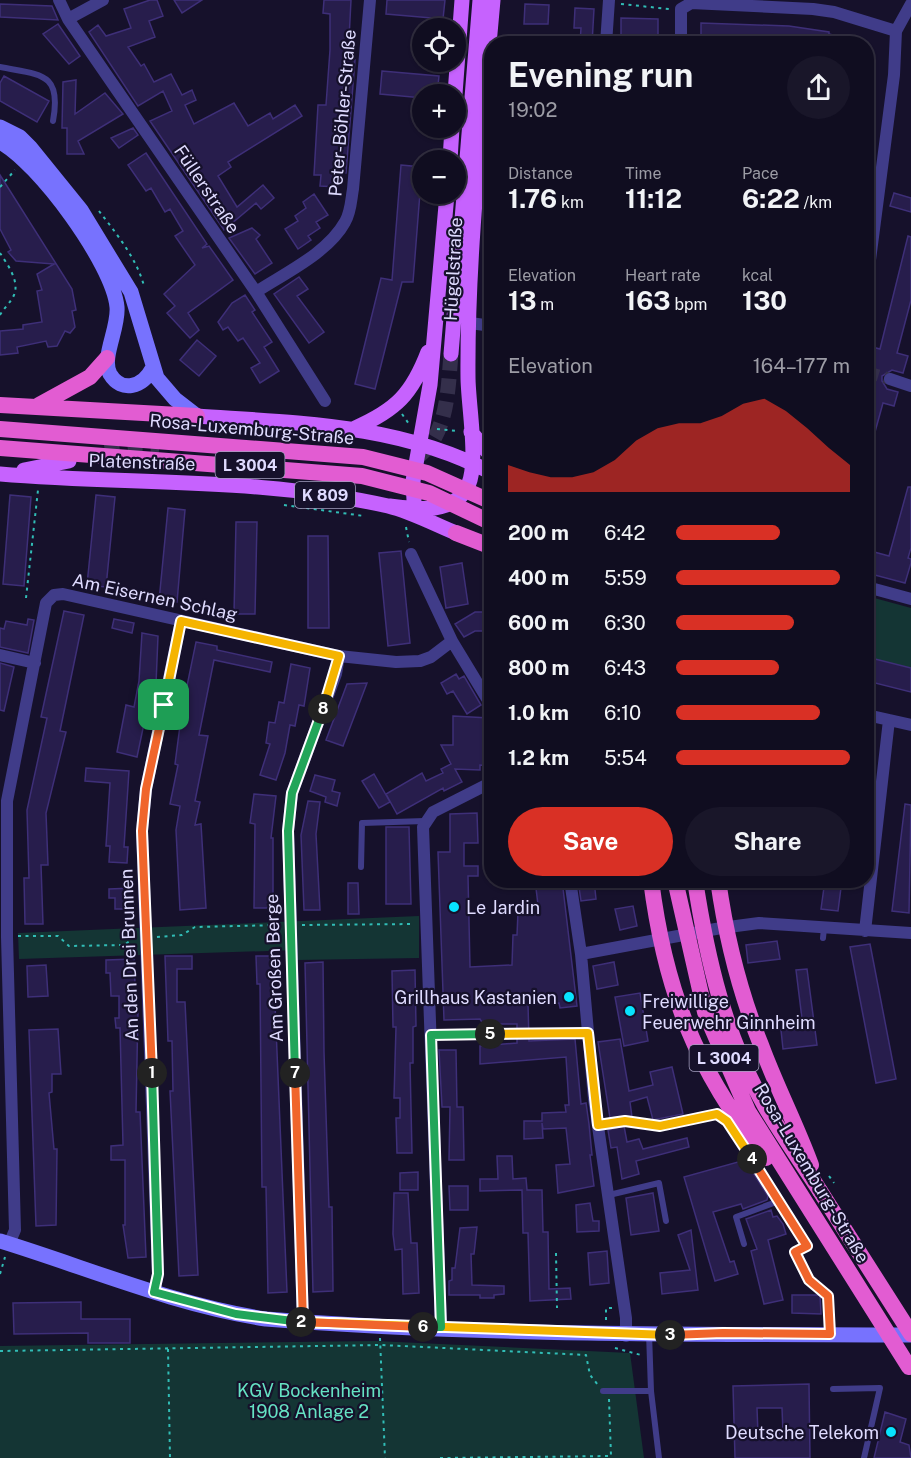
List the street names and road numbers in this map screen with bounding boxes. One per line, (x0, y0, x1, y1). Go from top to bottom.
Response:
street label: Peter-Böhler-Straße (324, 29, 360, 197)
street label: Füllerstraße (170, 141, 244, 237)
street label: Hügelstraße (440, 217, 466, 321)
street label: Rosa-Luxemburg-Straße (149, 410, 355, 448)
street label: Platenstraße (88, 450, 196, 474)
road number: L 3004 (216, 452, 284, 478)
road number: K 809 (295, 482, 355, 508)
street label: Am Eisernen Schlag (70, 569, 240, 625)
street label: An den Drei Brunnen (115, 868, 143, 1042)
street label: Am Großen Berge (261, 893, 287, 1043)
road number: L 3004 (690, 1045, 758, 1071)
street label: Rosa-Luxemburg-Straße (750, 1080, 874, 1266)

